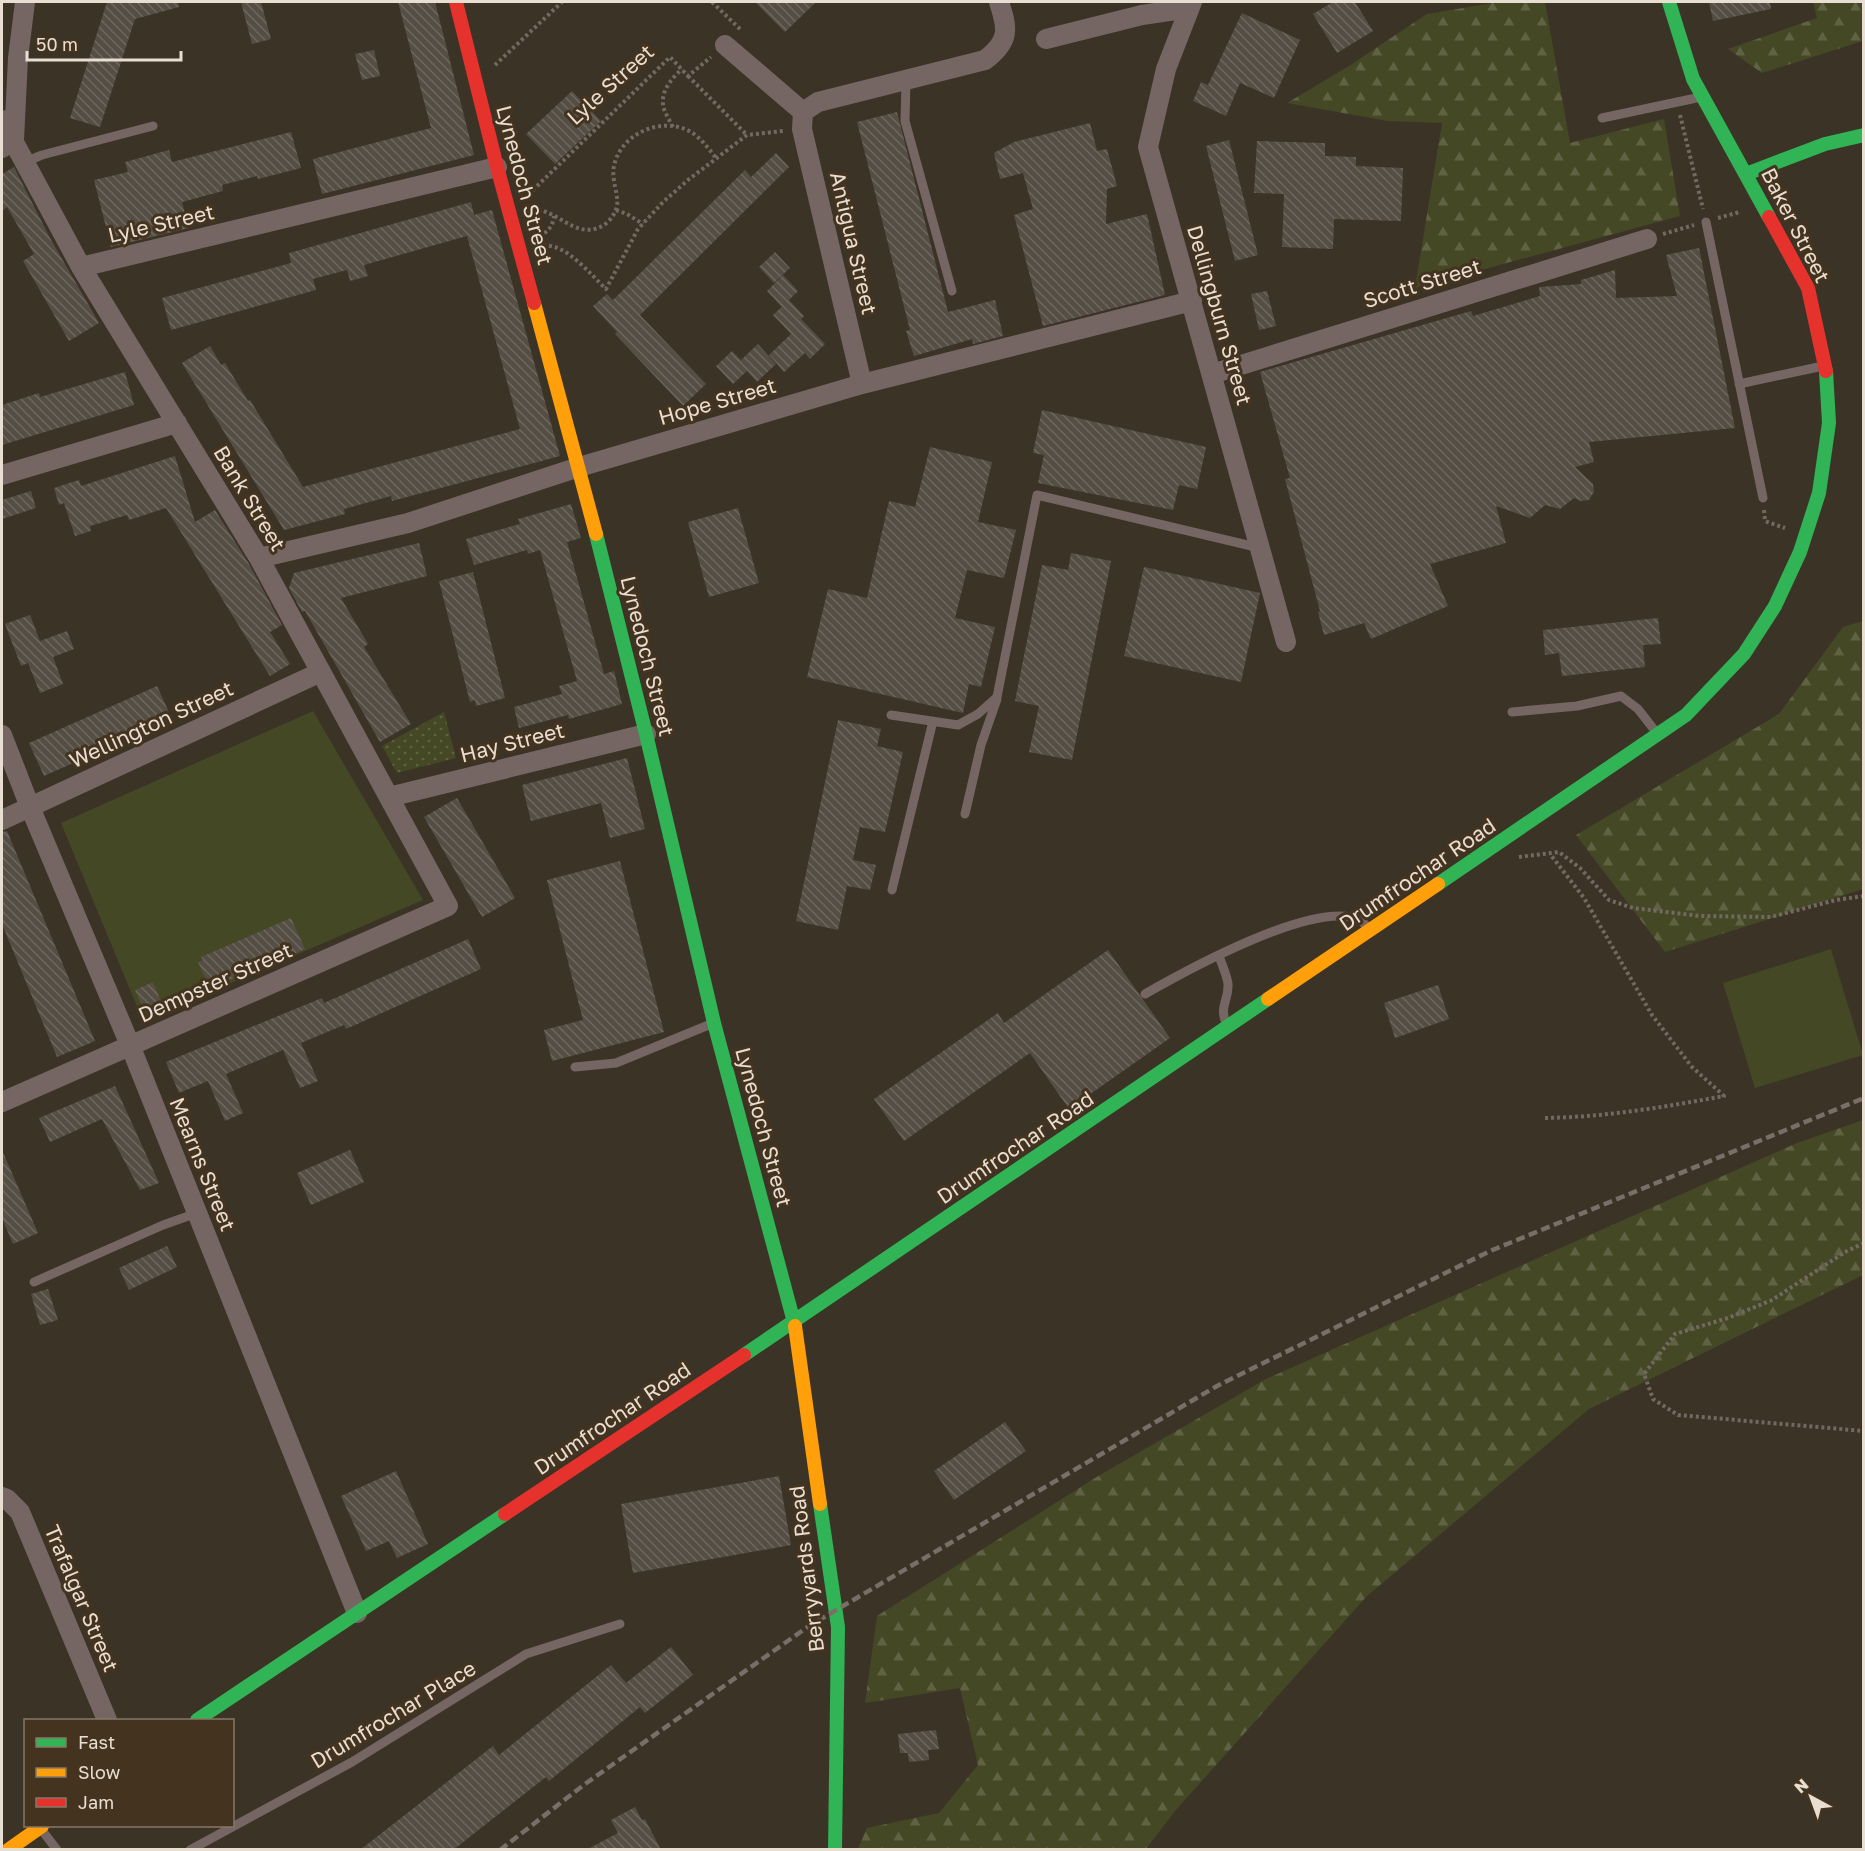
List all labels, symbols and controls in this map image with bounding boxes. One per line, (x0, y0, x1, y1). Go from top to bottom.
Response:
scale bar (27, 24, 182, 62)
text: 50 m (36, 33, 78, 55)
street label: Lyle Street (561, 38, 659, 130)
street label: Lynedoch Street (491, 102, 559, 268)
street label: Baker Street (1756, 163, 1836, 287)
street label: Antigua Street (825, 169, 883, 317)
street label: Lyle Street (105, 198, 217, 248)
street label: Dellingburn Street (1182, 222, 1258, 408)
street label: Scott Street (1360, 253, 1484, 313)
street label: Hope Street (655, 372, 779, 430)
street label: Bank Street (208, 441, 292, 555)
street label: Lynedoch Street (615, 573, 681, 739)
street label: Wellington Street (65, 675, 237, 773)
street label: Hay Street (457, 716, 567, 768)
street label: Drumfrochar Road (1334, 812, 1500, 936)
street label: Dempster Street (134, 936, 296, 1028)
street label: Lynedoch Street (730, 1044, 798, 1210)
street label: Drumfrochar Road (932, 1085, 1098, 1209)
street label: Mearns Street (164, 1093, 242, 1235)
street label: Drumfrochar Road (529, 1356, 695, 1480)
street label: Berryyards Road (783, 1484, 829, 1654)
street label: Trafalgar Street (39, 1521, 125, 1675)
street label: Drumfrochar Place (306, 1654, 480, 1774)
legend (24, 1719, 234, 1827)
text: Fast (78, 1731, 115, 1753)
text: Slow (78, 1761, 121, 1783)
north arrow (1781, 1767, 1841, 1827)
text: N (1790, 1774, 1812, 1797)
text: Jam (78, 1791, 114, 1813)

